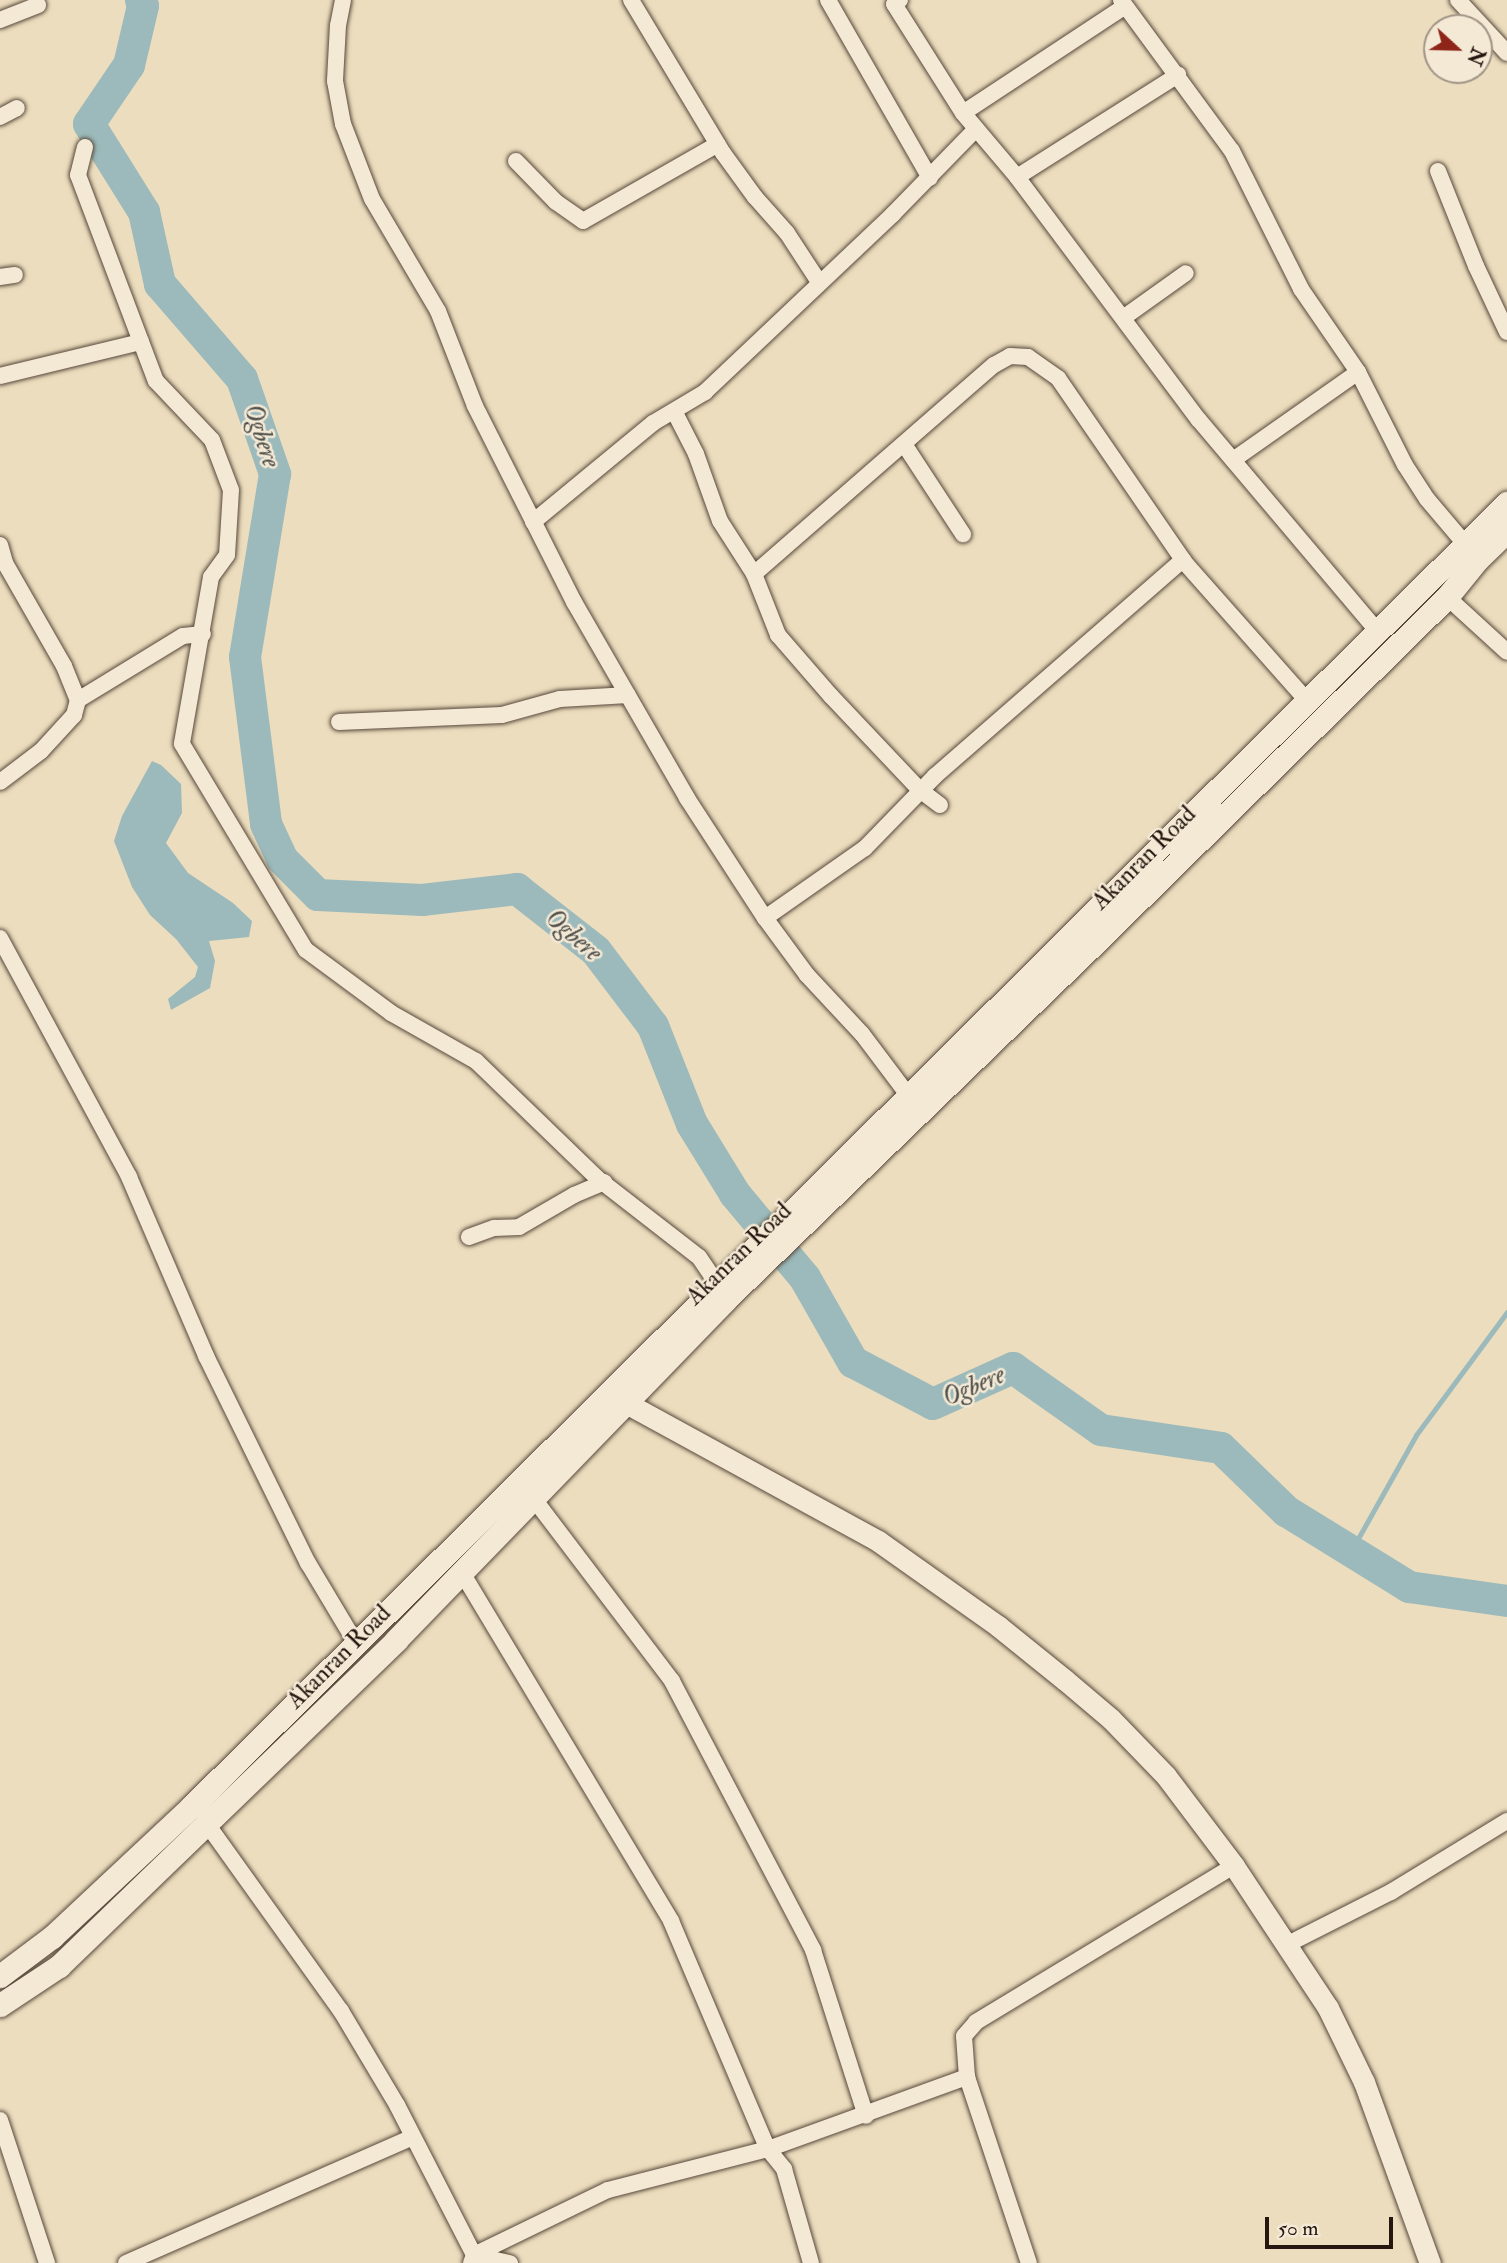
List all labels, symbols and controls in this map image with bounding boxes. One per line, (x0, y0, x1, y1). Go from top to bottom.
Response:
north arrow (1423, 14, 1493, 84)
text: N (1461, 44, 1490, 68)
water label: Ogbere (236, 400, 286, 472)
street label: Akanran Road (1086, 800, 1202, 916)
water label: Ogbere (538, 903, 608, 969)
street label: Akanran Road (680, 1197, 798, 1311)
water label: Ogbere (938, 1360, 1010, 1414)
street label: Akanran Road (281, 1599, 397, 1715)
scale bar (1269, 2204, 1397, 2248)
text: 50 m (1278, 2215, 1319, 2242)

